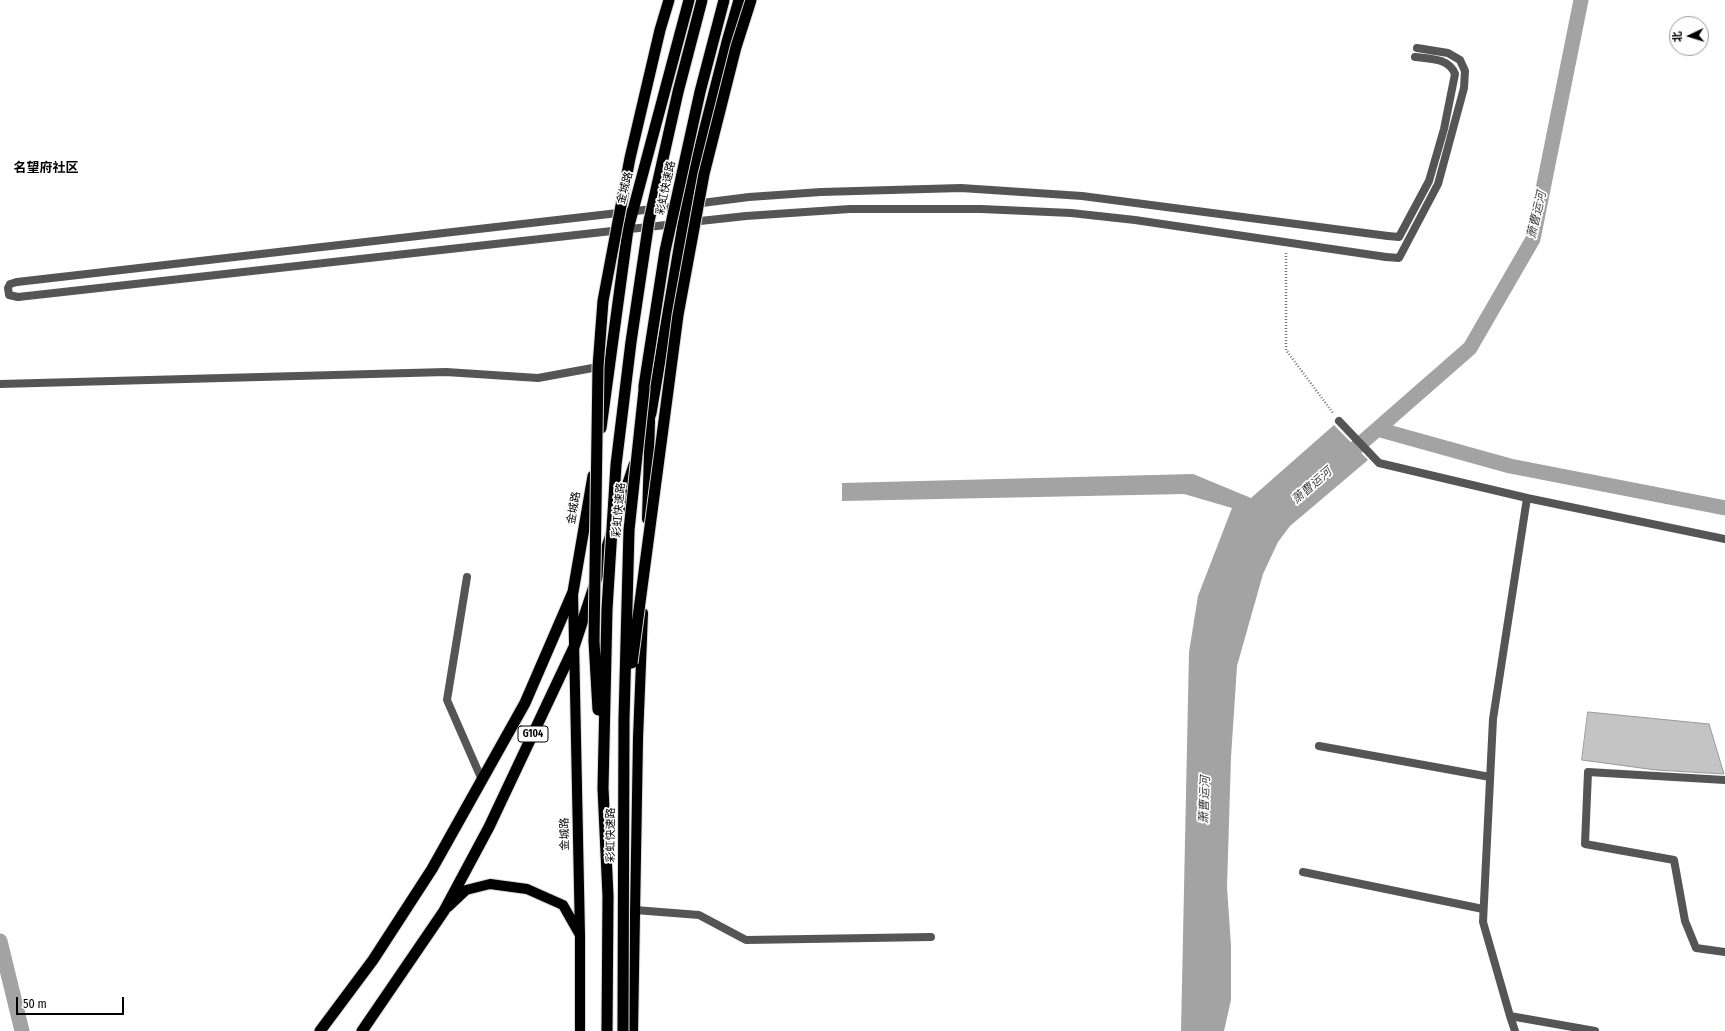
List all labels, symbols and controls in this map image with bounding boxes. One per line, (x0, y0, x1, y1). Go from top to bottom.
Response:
north arrow (1669, 16, 1709, 56)
text: 北 (1671, 31, 1684, 43)
district label: 名望府社区 (14, 160, 78, 176)
street label: 彩虹快速路 (654, 160, 678, 216)
street label: 金城路 (614, 170, 636, 206)
water label: 萧曹运河 (1525, 190, 1549, 240)
water label: 萧曹运河 (1289, 465, 1335, 507)
street label: 彩虹快速路 (610, 482, 628, 538)
street label: 金城路 (565, 491, 583, 525)
road number: G104 (518, 726, 548, 742)
water label: 萧曹运河 (1197, 776, 1213, 824)
street label: 彩虹快速路 (604, 808, 618, 862)
street label: 金城路 (558, 817, 572, 851)
scale bar (18, 989, 126, 1015)
text: 50 m (23, 997, 47, 1011)

